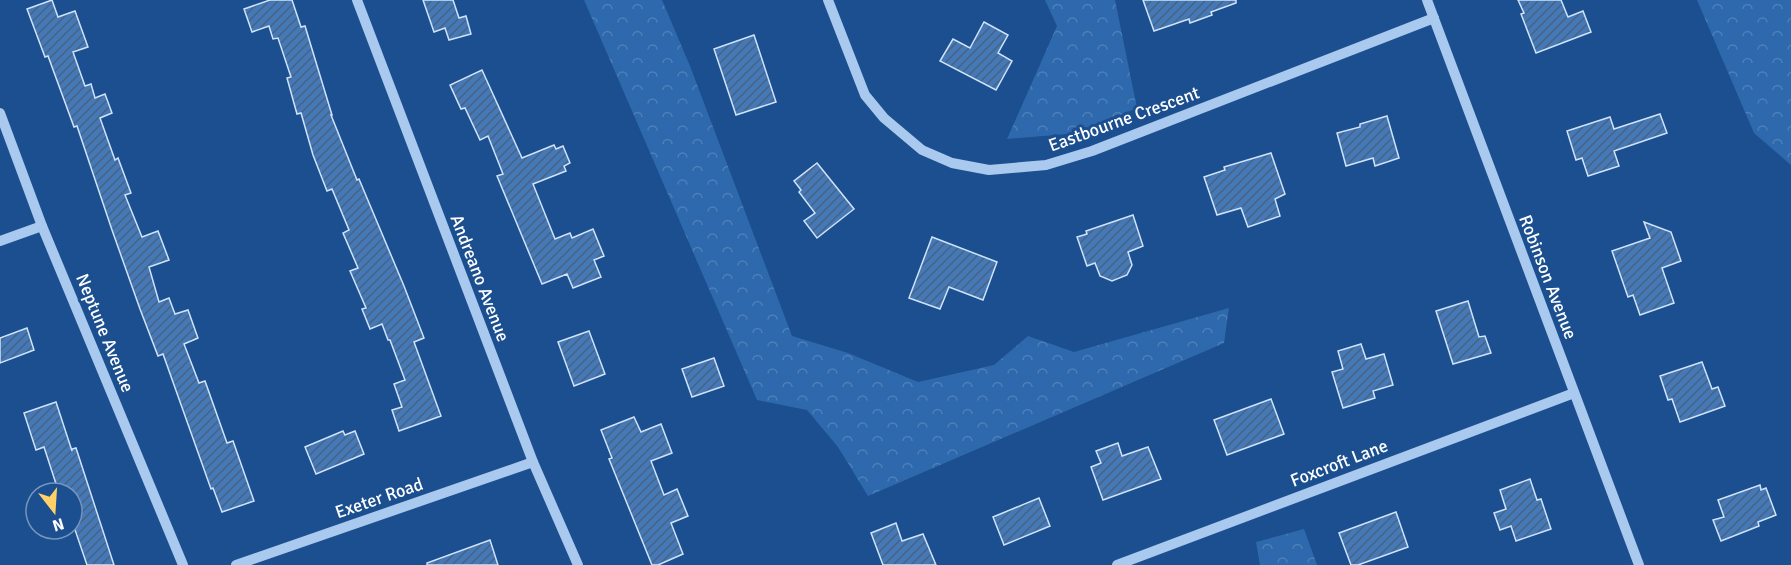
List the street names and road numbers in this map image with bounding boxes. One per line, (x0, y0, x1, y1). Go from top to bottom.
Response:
street label: Eastbourne Crescent (1046, 81, 1202, 157)
street label: Andreano Avenue (446, 211, 514, 345)
street label: Robinson Avenue (1514, 212, 1582, 342)
street label: Neptune Avenue (71, 270, 139, 396)
street label: Foxcroft Lane (1287, 434, 1391, 492)
street label: Exeter Road (332, 473, 426, 523)

